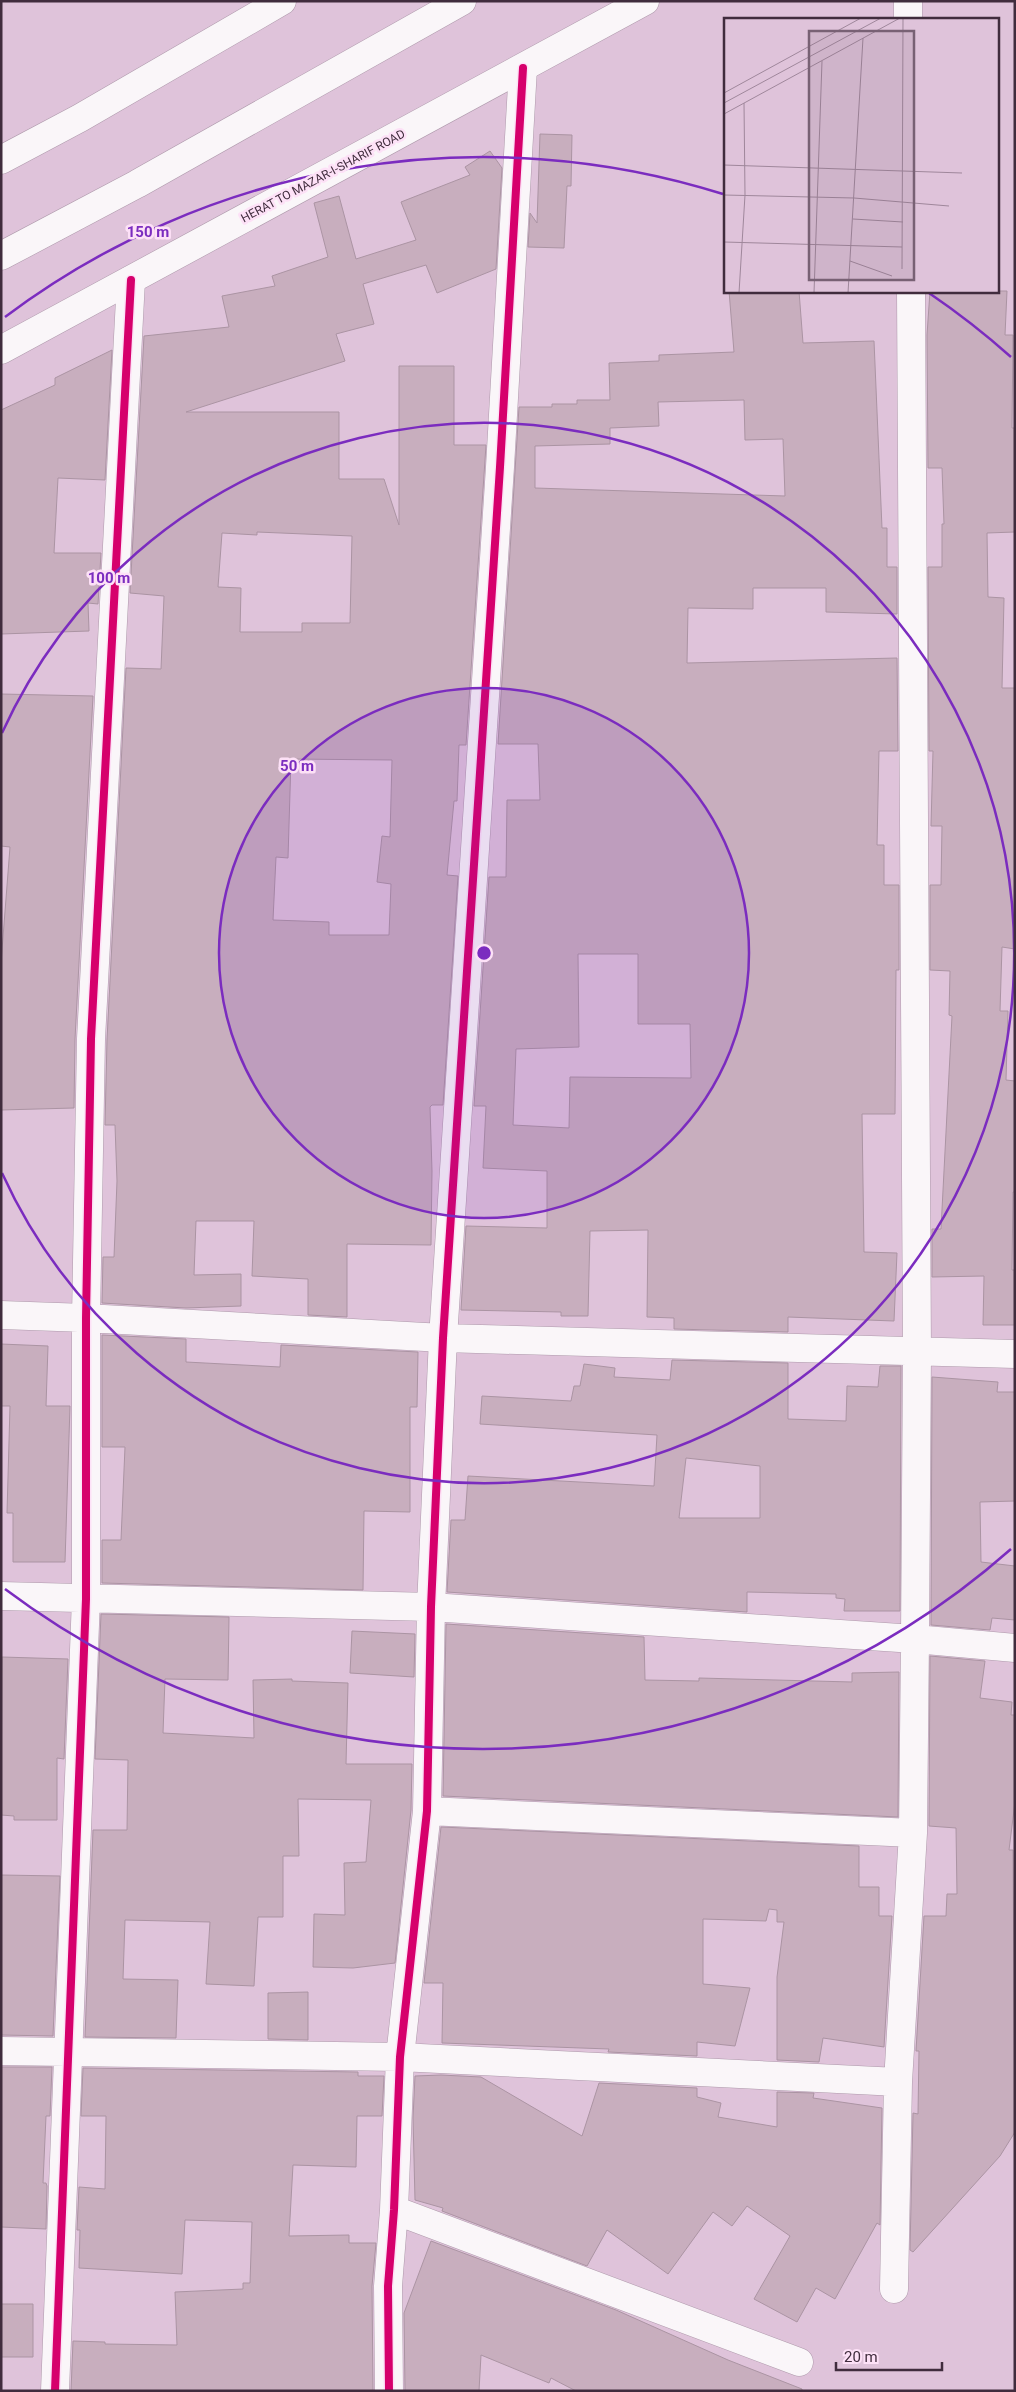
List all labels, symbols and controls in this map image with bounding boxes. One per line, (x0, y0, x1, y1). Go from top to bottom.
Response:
inset map (724, 18, 998, 292)
street label: HERAT TO MAZAR-I-SHARIF ROAD (239, 127, 407, 225)
text: 150 m (127, 223, 169, 241)
text: 100 m (88, 569, 130, 587)
text: 50 m (280, 757, 314, 775)
centre of rings (475, 944, 493, 962)
scale bar (836, 2340, 942, 2372)
text: 20 m (844, 2348, 878, 2366)

